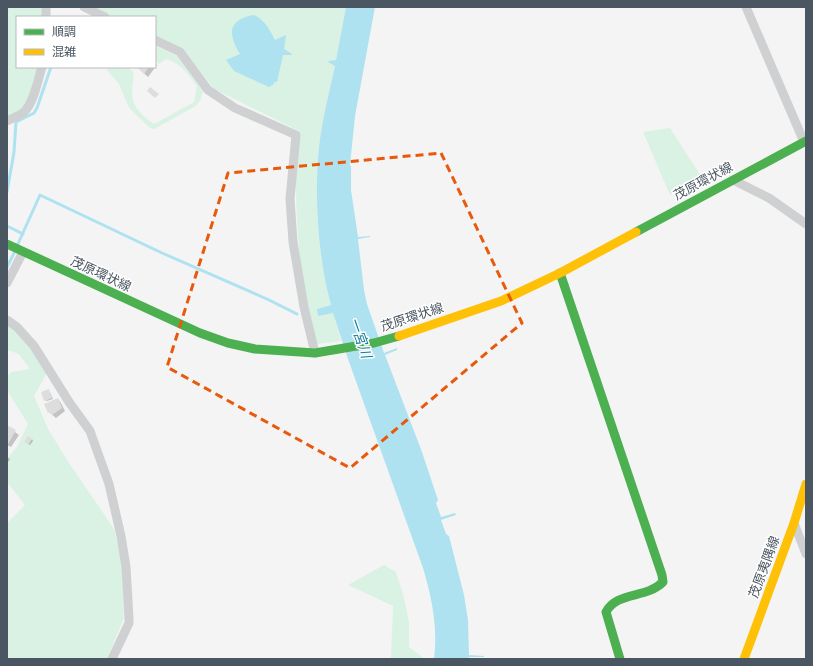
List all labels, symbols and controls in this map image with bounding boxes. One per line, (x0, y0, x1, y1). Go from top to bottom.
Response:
legend (16, 16, 156, 68)
text: 順調 (52, 25, 76, 39)
text: 混雑 (52, 45, 76, 59)
street label: 茂原環状線 (671, 159, 735, 203)
street label: 茂原環状線 (68, 253, 134, 295)
street label: 茂原環状線 (379, 300, 445, 334)
water label: 一宮川 (345, 315, 376, 363)
street label: 茂原夷隅線 (746, 534, 782, 600)

